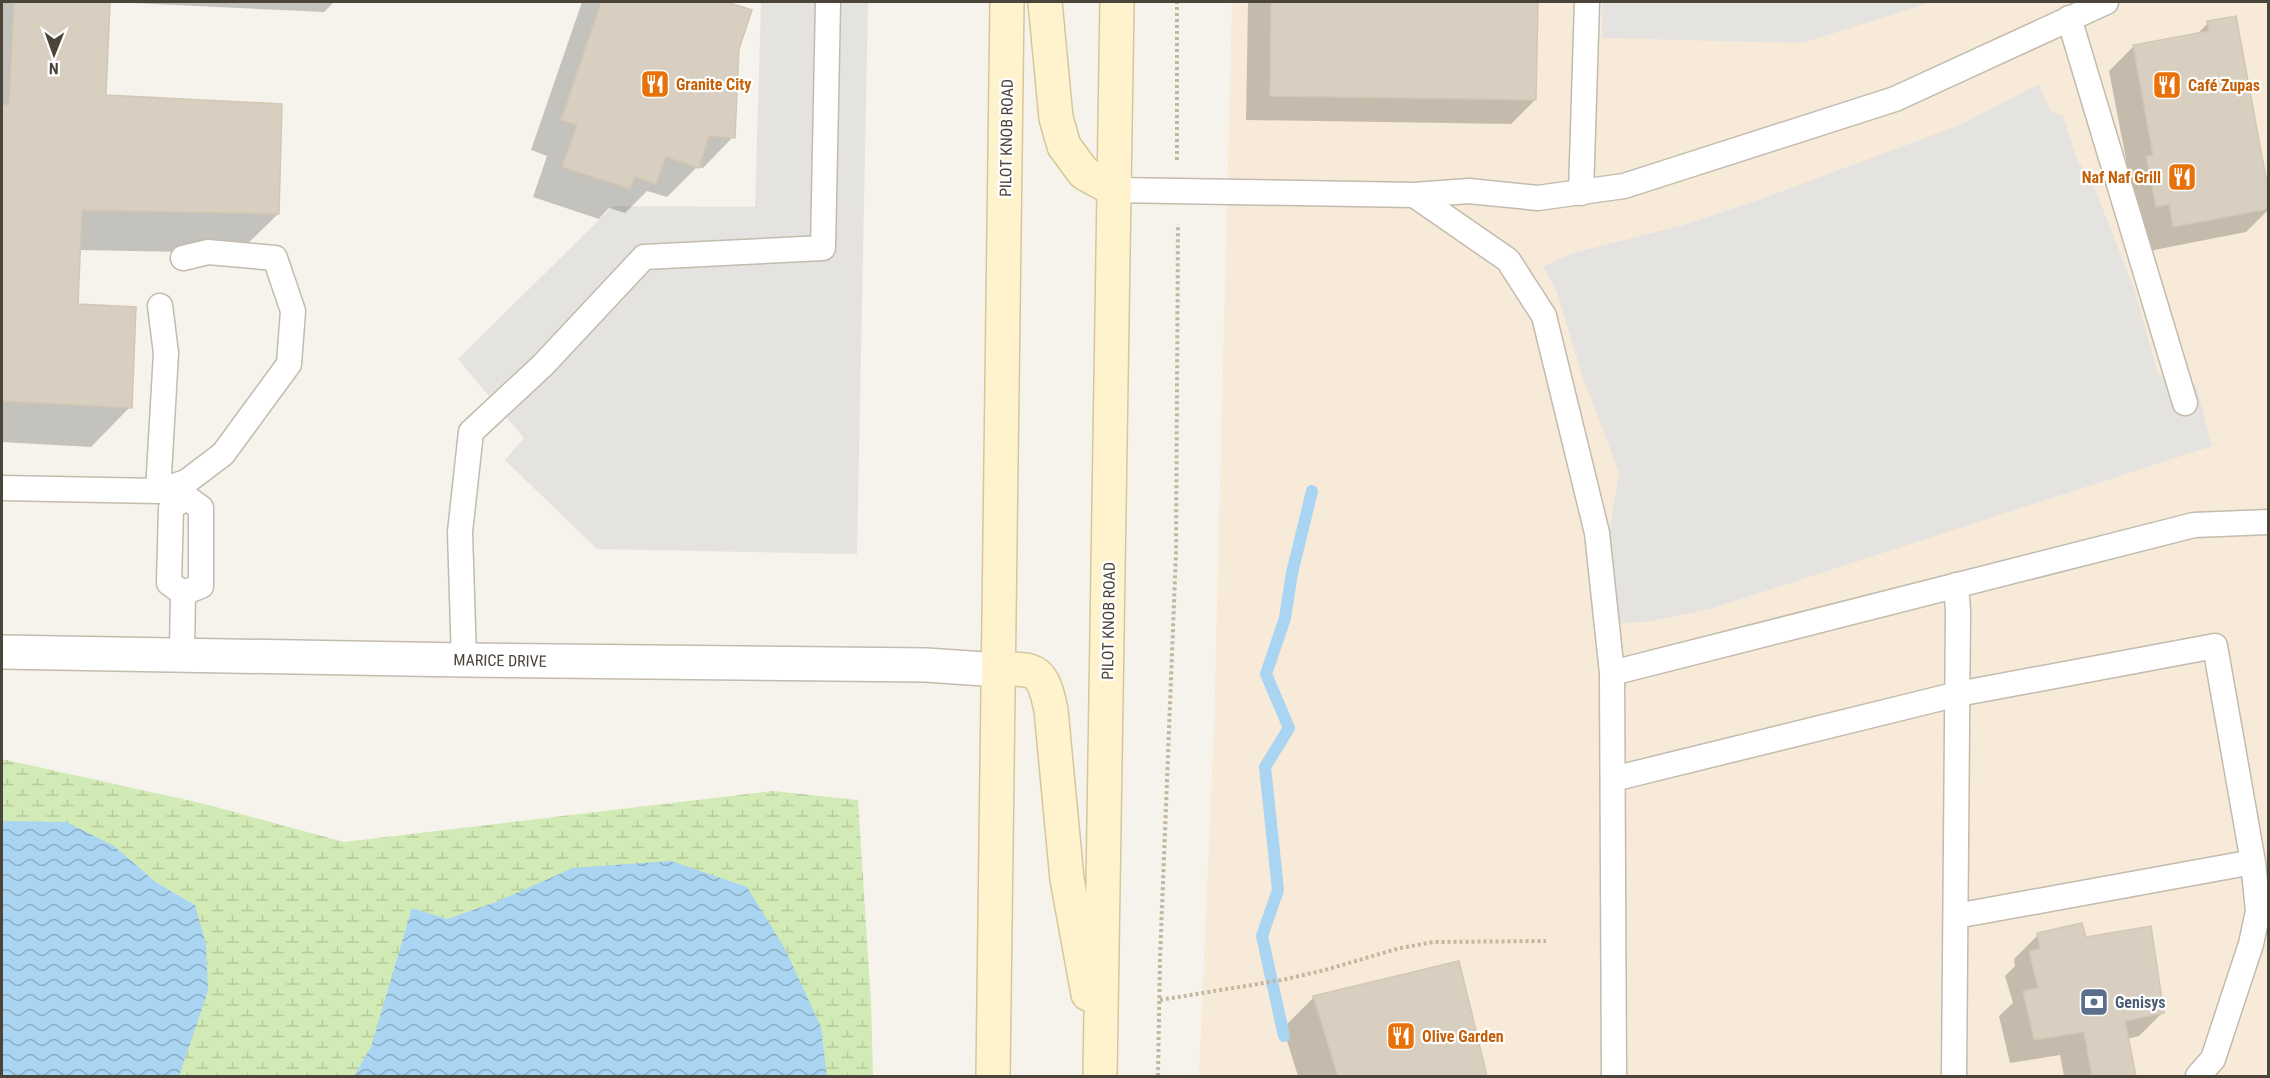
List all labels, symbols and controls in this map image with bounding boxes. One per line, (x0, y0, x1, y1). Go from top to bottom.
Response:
north arrow (24, 24, 84, 84)
text: N (49, 59, 59, 78)
restaurant icon: Granite City (639, 68, 671, 100)
restaurant icon: Café Zupas (2151, 69, 2183, 101)
place label: Granite City (676, 75, 751, 94)
place label: Café Zupas (2188, 76, 2260, 95)
street label: PILOT KNOB ROAD (996, 79, 1017, 197)
restaurant icon: Naf Naf Grill (2166, 161, 2198, 193)
place label: Naf Naf Grill (2082, 168, 2161, 187)
street label: PILOT KNOB ROAD (1098, 562, 1119, 680)
street label: MARICE DRIVE (453, 650, 547, 671)
bank icon: Genisys (2078, 986, 2110, 1018)
place label: Genisys (2115, 993, 2166, 1012)
restaurant icon: Olive Garden (1385, 1020, 1417, 1052)
place label: Olive Garden (1422, 1027, 1504, 1046)

